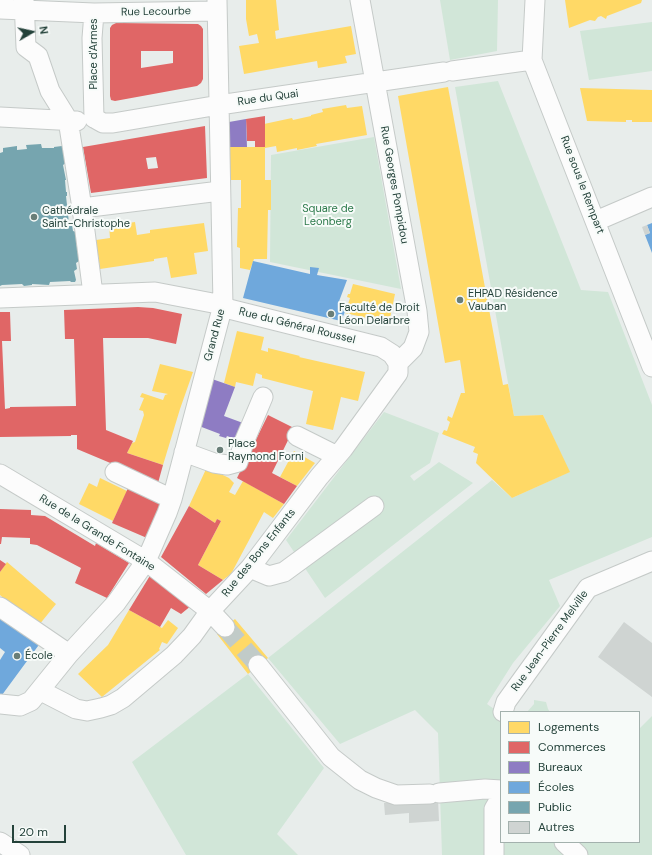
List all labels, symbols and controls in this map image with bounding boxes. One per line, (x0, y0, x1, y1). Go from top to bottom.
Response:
street label: Rue Lecourbe (121, 5, 191, 19)
north arrow (12, 12, 52, 52)
street label: Place d'Armes (87, 18, 101, 90)
text: N (36, 25, 51, 35)
street label: Rue du Quai (237, 87, 299, 109)
street label: Rue Georges Pompidou (377, 125, 411, 245)
street label: Rue sous le Rempart (557, 134, 607, 236)
park label: Square de Leonberg (302, 202, 354, 228)
place label: Cathédrale Saint-Christophe (42, 204, 130, 230)
marker: Cathédrale Saint-Christophe (29, 212, 39, 222)
place label: EHPAD Résidence Vauban (468, 287, 558, 313)
marker: EHPAD Résidence Vauban (455, 295, 465, 305)
place label: Faculté de Droit Léon Delarbre (339, 301, 420, 327)
street label: Rue du Général Roussel (237, 305, 357, 347)
street label: Grand Rue (202, 307, 228, 363)
marker: Faculté de Droit Léon Delarbre (326, 309, 336, 319)
place label: Place Raymond Forni (228, 437, 304, 463)
marker: Place Raymond Forni (215, 445, 225, 455)
street label: Rue de la Grande Fontaine (37, 492, 157, 574)
street label: Rue des Bons Enfants (219, 506, 299, 600)
street label: Rue Jean-Pierre Melville (509, 588, 591, 694)
place label: École (25, 649, 53, 663)
marker: École (12, 651, 22, 661)
legend (500, 711, 640, 843)
text: Logements (538, 719, 599, 735)
text: Commerces (538, 739, 606, 755)
text: Bureaux (538, 759, 583, 775)
text: Écoles (538, 779, 574, 795)
text: Public (538, 799, 572, 815)
scale bar (14, 817, 68, 843)
text: Autres (538, 819, 574, 835)
text: 20 m (19, 824, 48, 840)

